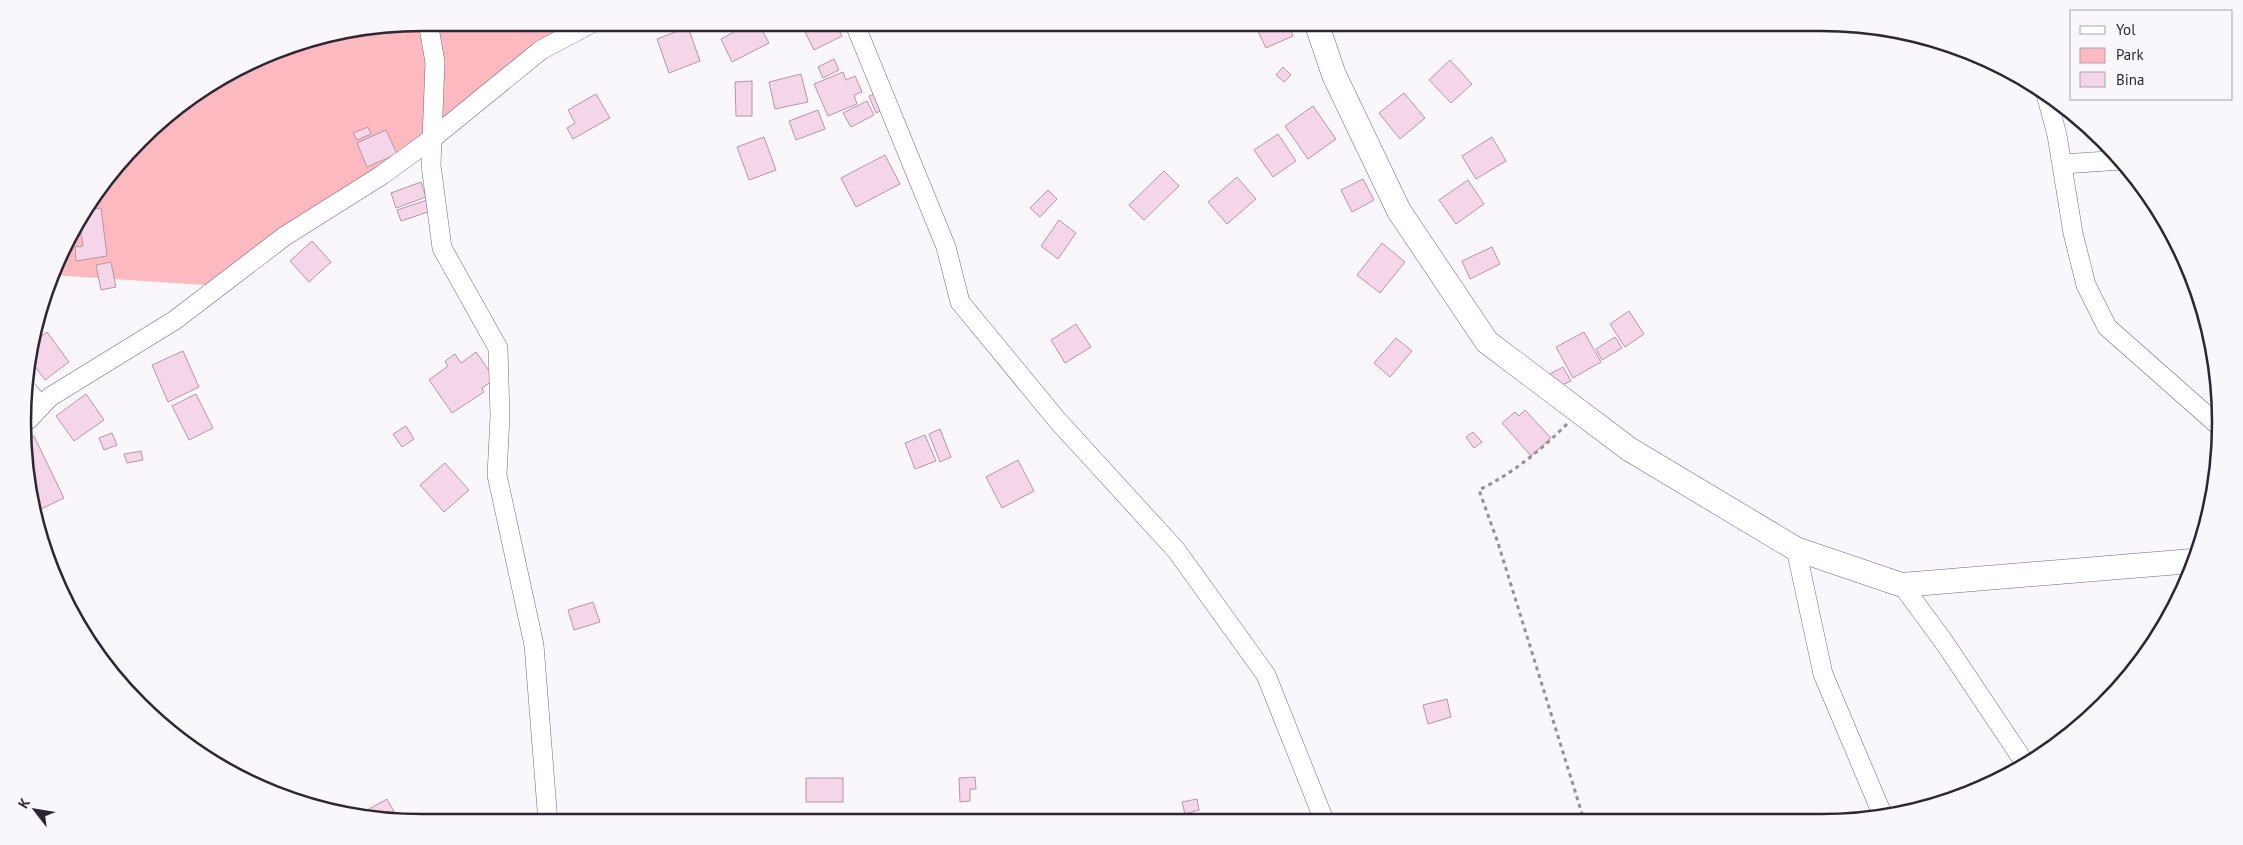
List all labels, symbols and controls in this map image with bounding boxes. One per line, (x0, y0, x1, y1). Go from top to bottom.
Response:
legend (2070, 10, 2233, 100)
text: Yol (2116, 20, 2136, 39)
text: Park (2116, 45, 2144, 64)
text: Bina (2116, 70, 2144, 89)
north arrow (10, 785, 60, 835)
text: K (14, 795, 34, 812)

